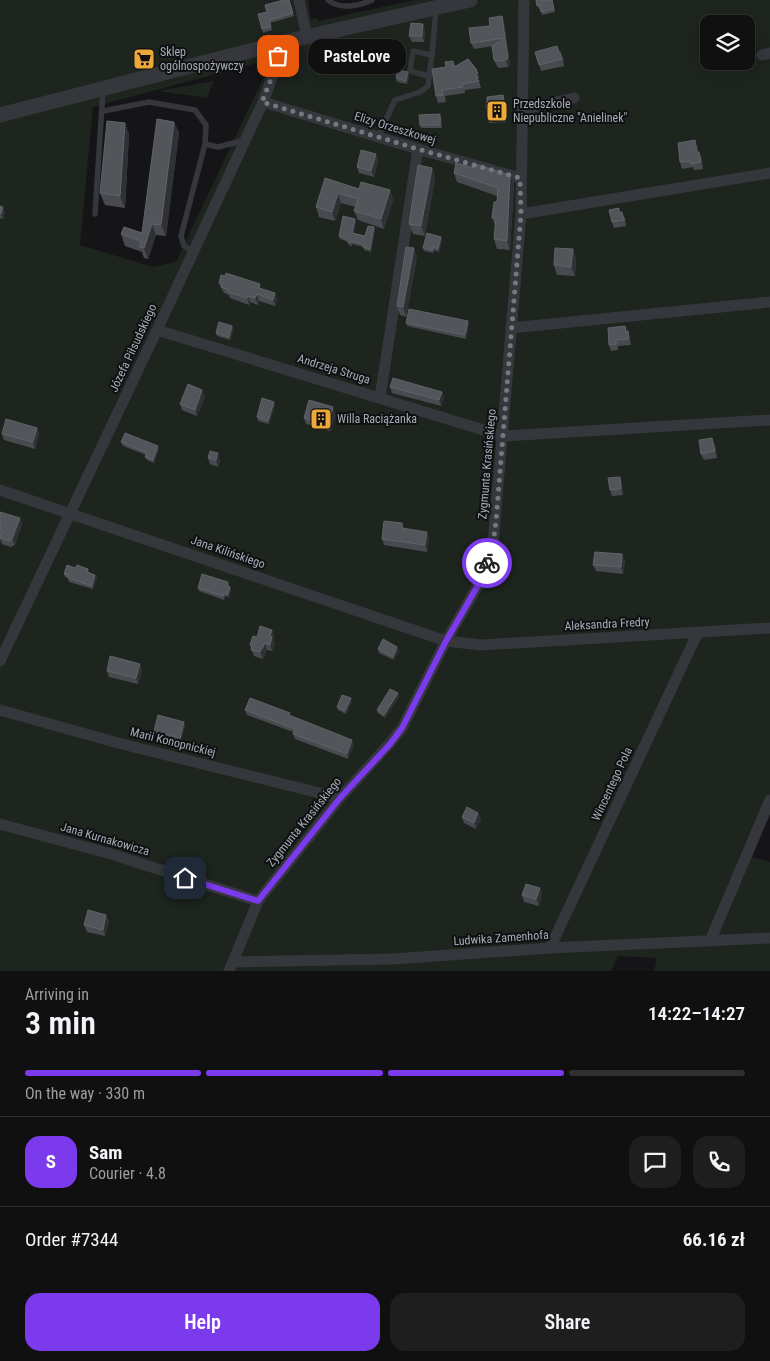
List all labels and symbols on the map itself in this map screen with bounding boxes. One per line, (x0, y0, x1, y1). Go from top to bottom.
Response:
pin (257, 35, 299, 77)
callout: PasteLove (308, 38, 406, 74)
place label: Sklep ogólnospożywczy (160, 45, 244, 73)
supermarket icon: Sklep ogólnospożywczy (132, 47, 156, 71)
place label: Przedszkole Niepubliczne "Anielinek" (513, 97, 628, 125)
building icon: Przedszkole Niepubliczne "Anielinek" (485, 99, 509, 123)
street label: Elizy Orzeszkowej (353, 109, 437, 147)
street label: Józefa Piłsudskiego (106, 302, 160, 394)
street label: Andrzeja Struga (296, 351, 372, 387)
building icon: Willa Raciążanka (309, 407, 333, 431)
street label: Zygmunta Krasińskiego (475, 408, 499, 520)
place label: Willa Raciążanka (337, 412, 417, 426)
street label: Jana Kilińskiego (189, 533, 267, 571)
courier (462, 538, 512, 588)
street label: Aleksandra Fredry (564, 615, 650, 633)
street label: Marii Konopnickiej (129, 725, 217, 759)
street label: Wincentego Pola (589, 745, 635, 823)
street label: Zygmunta Krasińskiego (264, 775, 344, 869)
street label: Jana Kurnakowicza (59, 820, 151, 858)
pin (164, 857, 206, 899)
street label: Ludwika Zamenhofa (453, 928, 549, 948)

